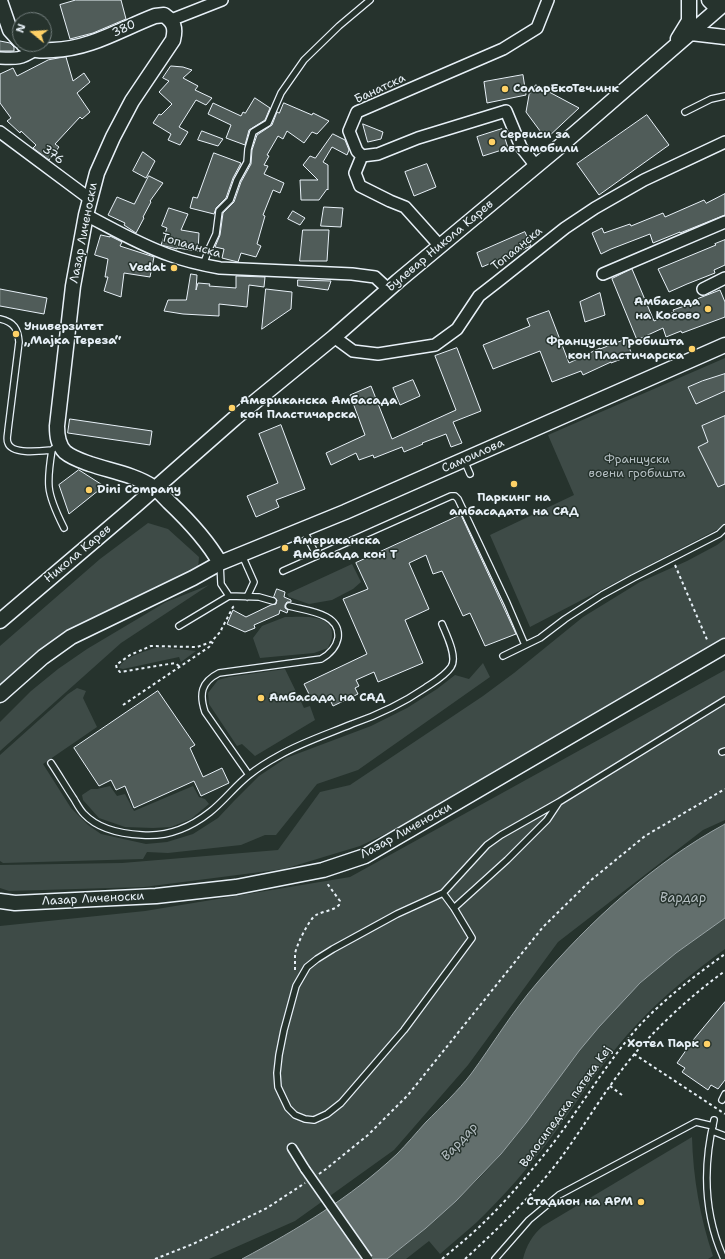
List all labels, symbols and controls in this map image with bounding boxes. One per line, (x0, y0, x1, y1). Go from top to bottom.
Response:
north arrow (12, 12, 52, 52)
street label: 380 (110, 17, 138, 41)
text: N (13, 22, 30, 35)
street label: Банатска (352, 71, 408, 107)
place label: СоларЕкоТеч.инк (513, 82, 619, 96)
marker: СоларЕкоТеч.инк (500, 84, 510, 94)
place label: Сервиси за автомобили (500, 128, 579, 156)
marker: Сервиси за автомобили (487, 137, 497, 147)
street label: 376 (39, 142, 67, 168)
street label: Лазар Личеноски (67, 181, 101, 285)
street label: Булевар Никола Карев (384, 197, 496, 295)
street label: Топаанска (489, 224, 545, 274)
street label: Топаанска (159, 231, 223, 261)
place label: Vedat (129, 261, 166, 275)
marker: Vedat (169, 263, 179, 273)
place label: Амбасада на Косово (634, 295, 700, 323)
marker: Амбасада на Косово (703, 304, 713, 314)
place label: Универзитет „Мајка Тереза“ (24, 320, 121, 348)
marker: Универзитет „Мајка Тереза“ (11, 329, 21, 339)
place label: Француски Гробишта кон Пластичарска (546, 335, 684, 363)
marker: Француски Гробишта кон Пластичарска (687, 344, 697, 354)
place label: Американска Амбасада кон Пластичарска (240, 394, 397, 422)
marker: Американска Амбасада кон Пластичарска (227, 403, 237, 413)
street label: Самоилова (440, 436, 506, 476)
park label: Француски воени гробишта (589, 453, 685, 481)
marker: Паркинг на амбасадата на САД (509, 479, 519, 489)
place label: Dini Company (97, 483, 181, 497)
marker: Dini Company (84, 485, 94, 495)
place label: Паркинг на амбасадата на САД (449, 491, 579, 519)
street label: Никола Карев (42, 522, 114, 586)
place label: Американска Амбасада кон Т (293, 534, 397, 562)
marker: Американска Амбасада кон Т (280, 543, 290, 553)
place label: Амбасада на САД (269, 691, 385, 705)
marker: Амбасада на САД (256, 693, 266, 703)
street label: Лазар Личеноски (358, 800, 454, 862)
street label: Лазар Личеноски (41, 889, 145, 909)
water label: Вардар (660, 891, 706, 907)
place label: Хотел Парк (627, 1037, 699, 1051)
marker: Хотел Парк (702, 1039, 712, 1049)
street label: Велосипедска патека Кеј (517, 1043, 615, 1171)
water label: Вардар (438, 1120, 482, 1164)
place label: Стадион на АРМ (527, 1195, 633, 1209)
marker: Стадион на АРМ (636, 1197, 646, 1207)

